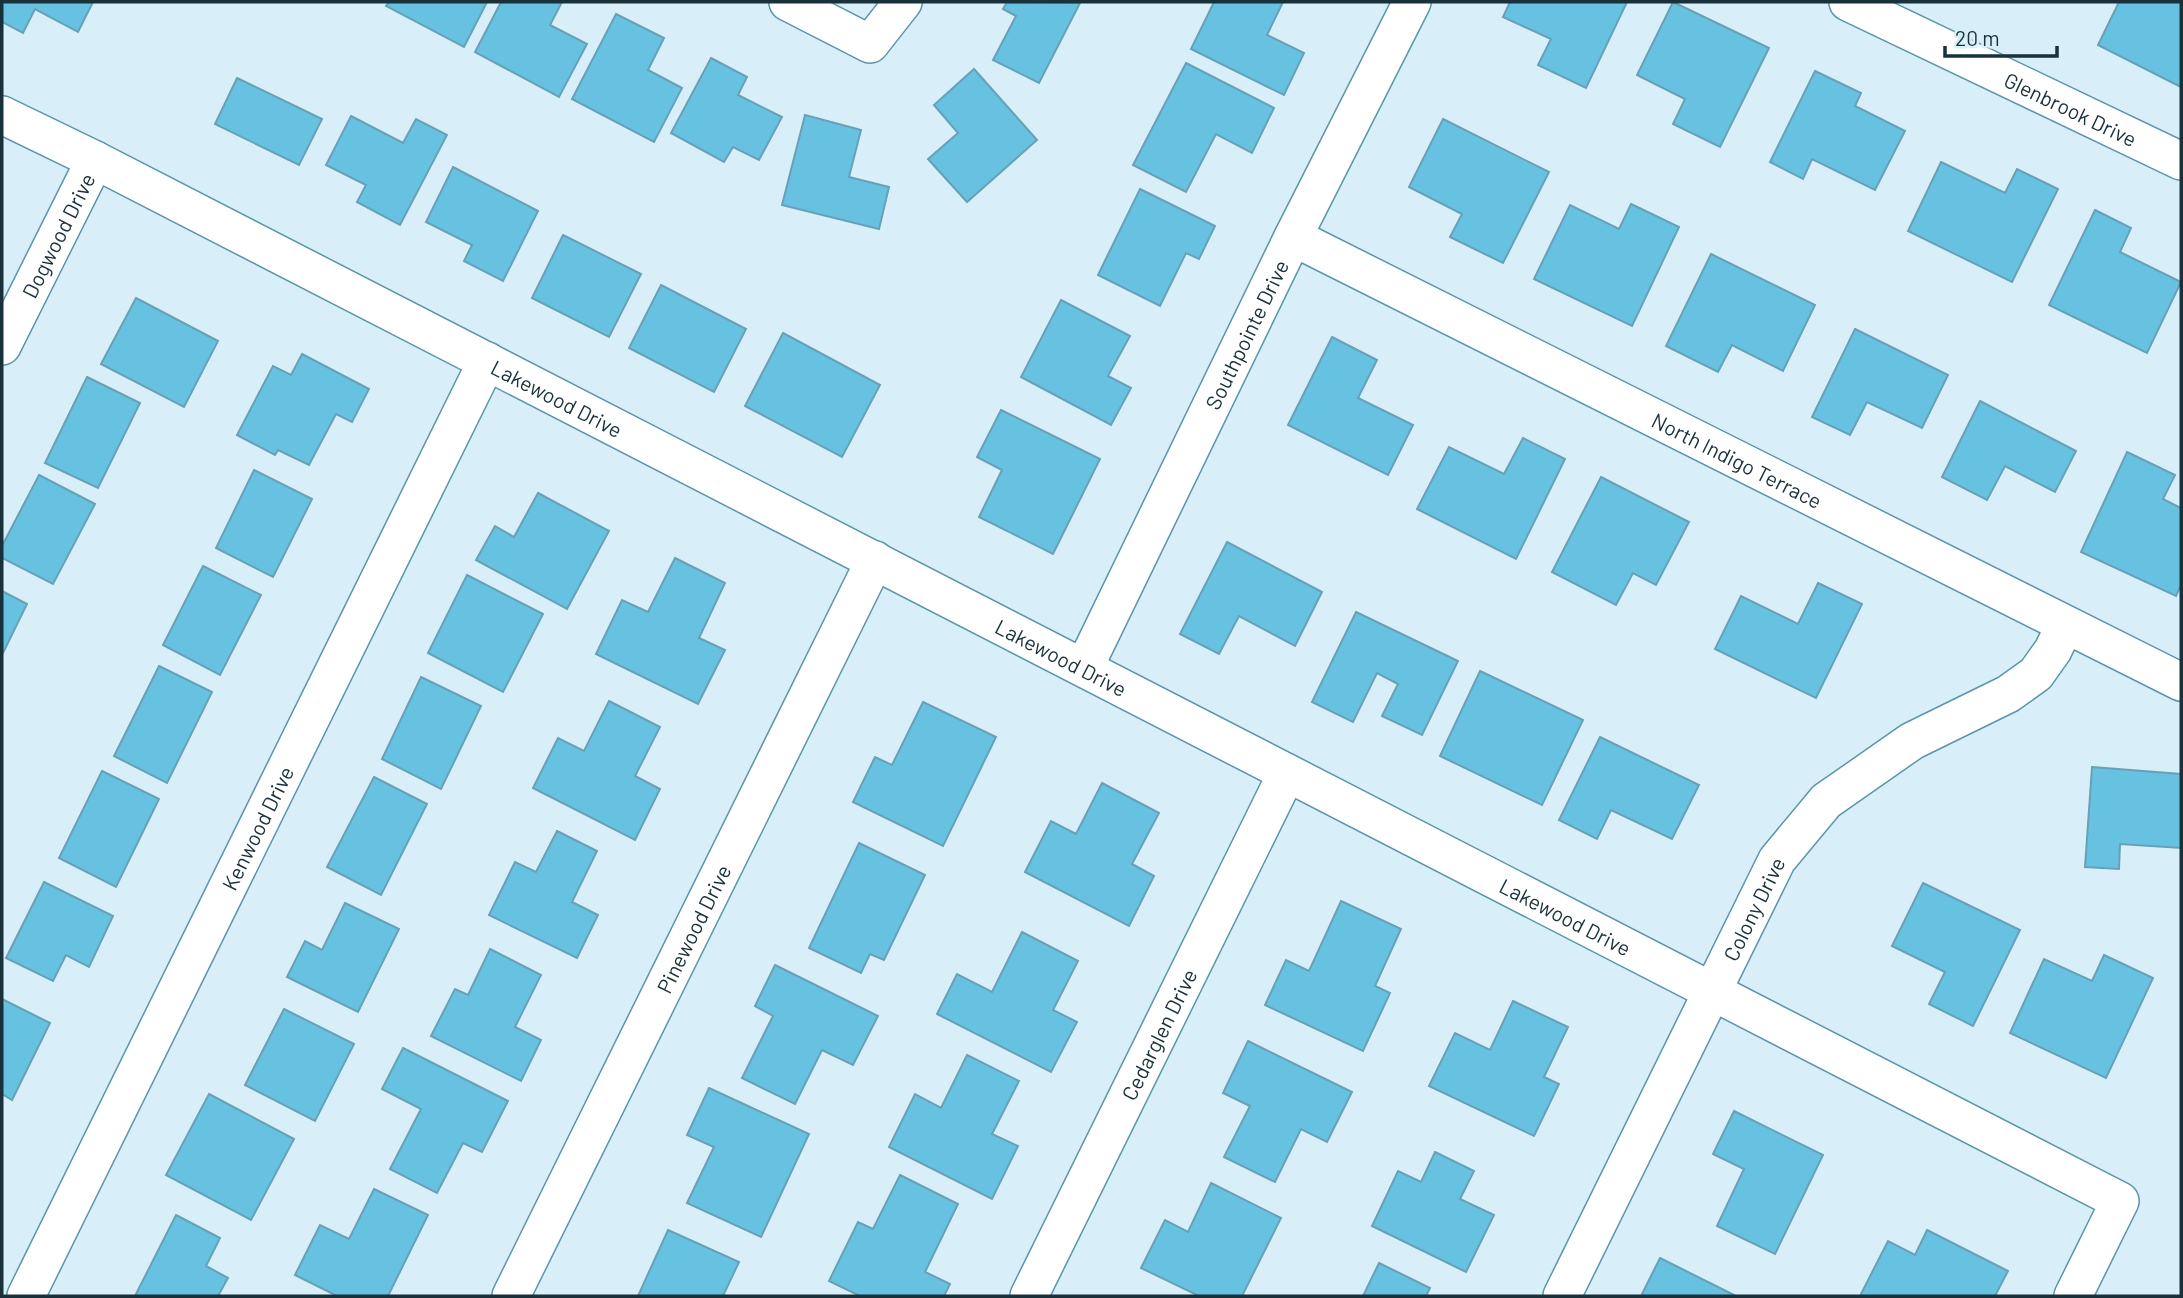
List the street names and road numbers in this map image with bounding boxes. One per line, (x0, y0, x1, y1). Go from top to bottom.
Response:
street label: Glenbrook Drive (2001, 66, 2141, 151)
street label: Dogwood Drive (16, 169, 99, 301)
street label: Southpointe Drive (1199, 255, 1293, 413)
street label: Lakewood Drive (487, 354, 627, 442)
street label: North Indigo Terrace (1648, 407, 1826, 513)
street label: Lakewood Drive (992, 613, 1131, 701)
street label: Kenwood Drive (216, 762, 298, 894)
street label: Colony Drive (1717, 853, 1789, 964)
street label: Pinewood Drive (650, 860, 735, 997)
street label: Lakewood Drive (1496, 872, 1635, 960)
street label: Cedarglen Drive (1115, 964, 1201, 1104)

